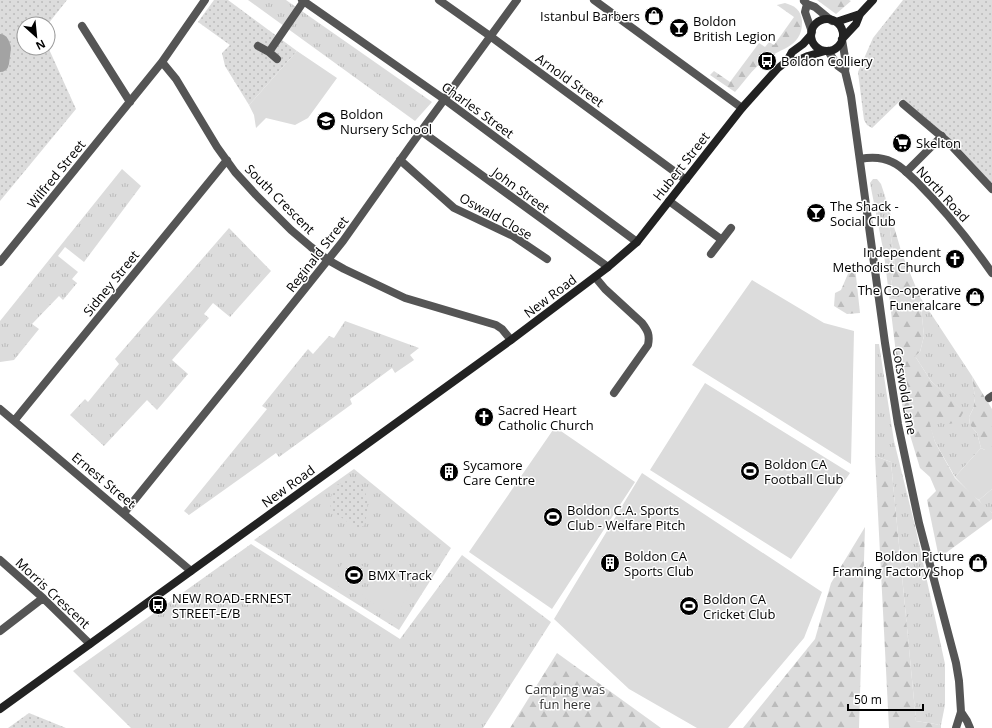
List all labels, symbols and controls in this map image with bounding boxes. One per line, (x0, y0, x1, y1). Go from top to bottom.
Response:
shop icon: Istanbul Barbers (643, 5, 665, 27)
place label: Istanbul Barbers (540, 7, 640, 25)
place label: Boldon British Legion (693, 12, 776, 45)
north arrow (16, 16, 56, 56)
bar icon: Boldon British Legion (668, 17, 690, 39)
text: N (33, 37, 48, 54)
street label: Arnold Street (532, 49, 608, 111)
bus stop icon: Boldon Colliery (756, 50, 778, 72)
place label: Boldon Colliery (781, 52, 873, 70)
street label: Charles Street (438, 78, 518, 143)
place label: Boldon Nursery School (340, 105, 432, 138)
school or university icon: Boldon Nursery School (315, 110, 337, 132)
street label: Hubert Street (649, 128, 714, 204)
supermarket icon: Skelton (891, 132, 913, 154)
place label: Skelton (916, 134, 961, 152)
street label: Wilfred Street (23, 136, 89, 212)
street label: South Crescent (241, 160, 319, 238)
street label: John Street (487, 162, 554, 217)
street label: North Road (913, 162, 973, 226)
street label: Oswald Close (456, 188, 536, 244)
place label: The Shack - Social Club (830, 197, 899, 230)
bar icon: The Shack - Social Club (805, 202, 827, 224)
street label: Reginald Street (282, 212, 353, 296)
place label: Independent Methodist Church (832, 243, 941, 276)
street label: Sidney Street (79, 246, 143, 320)
church icon: Independent Methodist Church (944, 248, 966, 270)
street label: New Road (520, 270, 580, 322)
place label: The Co-operative Funeralcare (858, 281, 961, 314)
shop icon: The Co-operative Funeralcare (964, 286, 986, 308)
street label: Cotswold Lane (888, 346, 922, 436)
place label: Sacred Heart Catholic Church (498, 401, 594, 434)
church icon: Sacred Heart Catholic Church (473, 406, 495, 428)
street label: Ernest Street (68, 448, 140, 512)
place label: Boldon CA Football Club (764, 455, 844, 488)
place label: Sycamore Care Centre (463, 456, 535, 489)
sports icon: Boldon CA Football Club (739, 460, 761, 482)
street label: New Road (258, 461, 318, 511)
building icon: Sycamore Care Centre (438, 461, 460, 483)
place label: Boldon C.A. Sports Club - Welfare Pitch (567, 501, 685, 534)
sports icon: Boldon C.A. Sports Club - Welfare Pitch (542, 506, 564, 528)
place label: Boldon CA Sports Club (624, 547, 694, 580)
place label: Boldon Picture Framing Factory Shop (832, 547, 964, 580)
building icon: Boldon CA Sports Club (599, 552, 621, 574)
shop icon: Boldon Picture Framing Factory Shop (967, 552, 989, 574)
street label: Morris Crescent (12, 554, 95, 633)
sports icon: BMX Track (343, 564, 365, 586)
place label: BMX Track (368, 566, 432, 584)
place label: NEW ROAD-ERNEST STREET-E/B (172, 589, 292, 622)
place label: Boldon CA Cricket Club (703, 590, 776, 623)
bus stop icon: NEW ROAD-ERNEST STREET-E/B (147, 594, 169, 616)
sports icon: Boldon CA Cricket Club (678, 595, 700, 617)
park label: Camping was fun here (525, 680, 605, 713)
scale bar (848, 686, 923, 712)
text: 50 m (854, 691, 882, 708)

